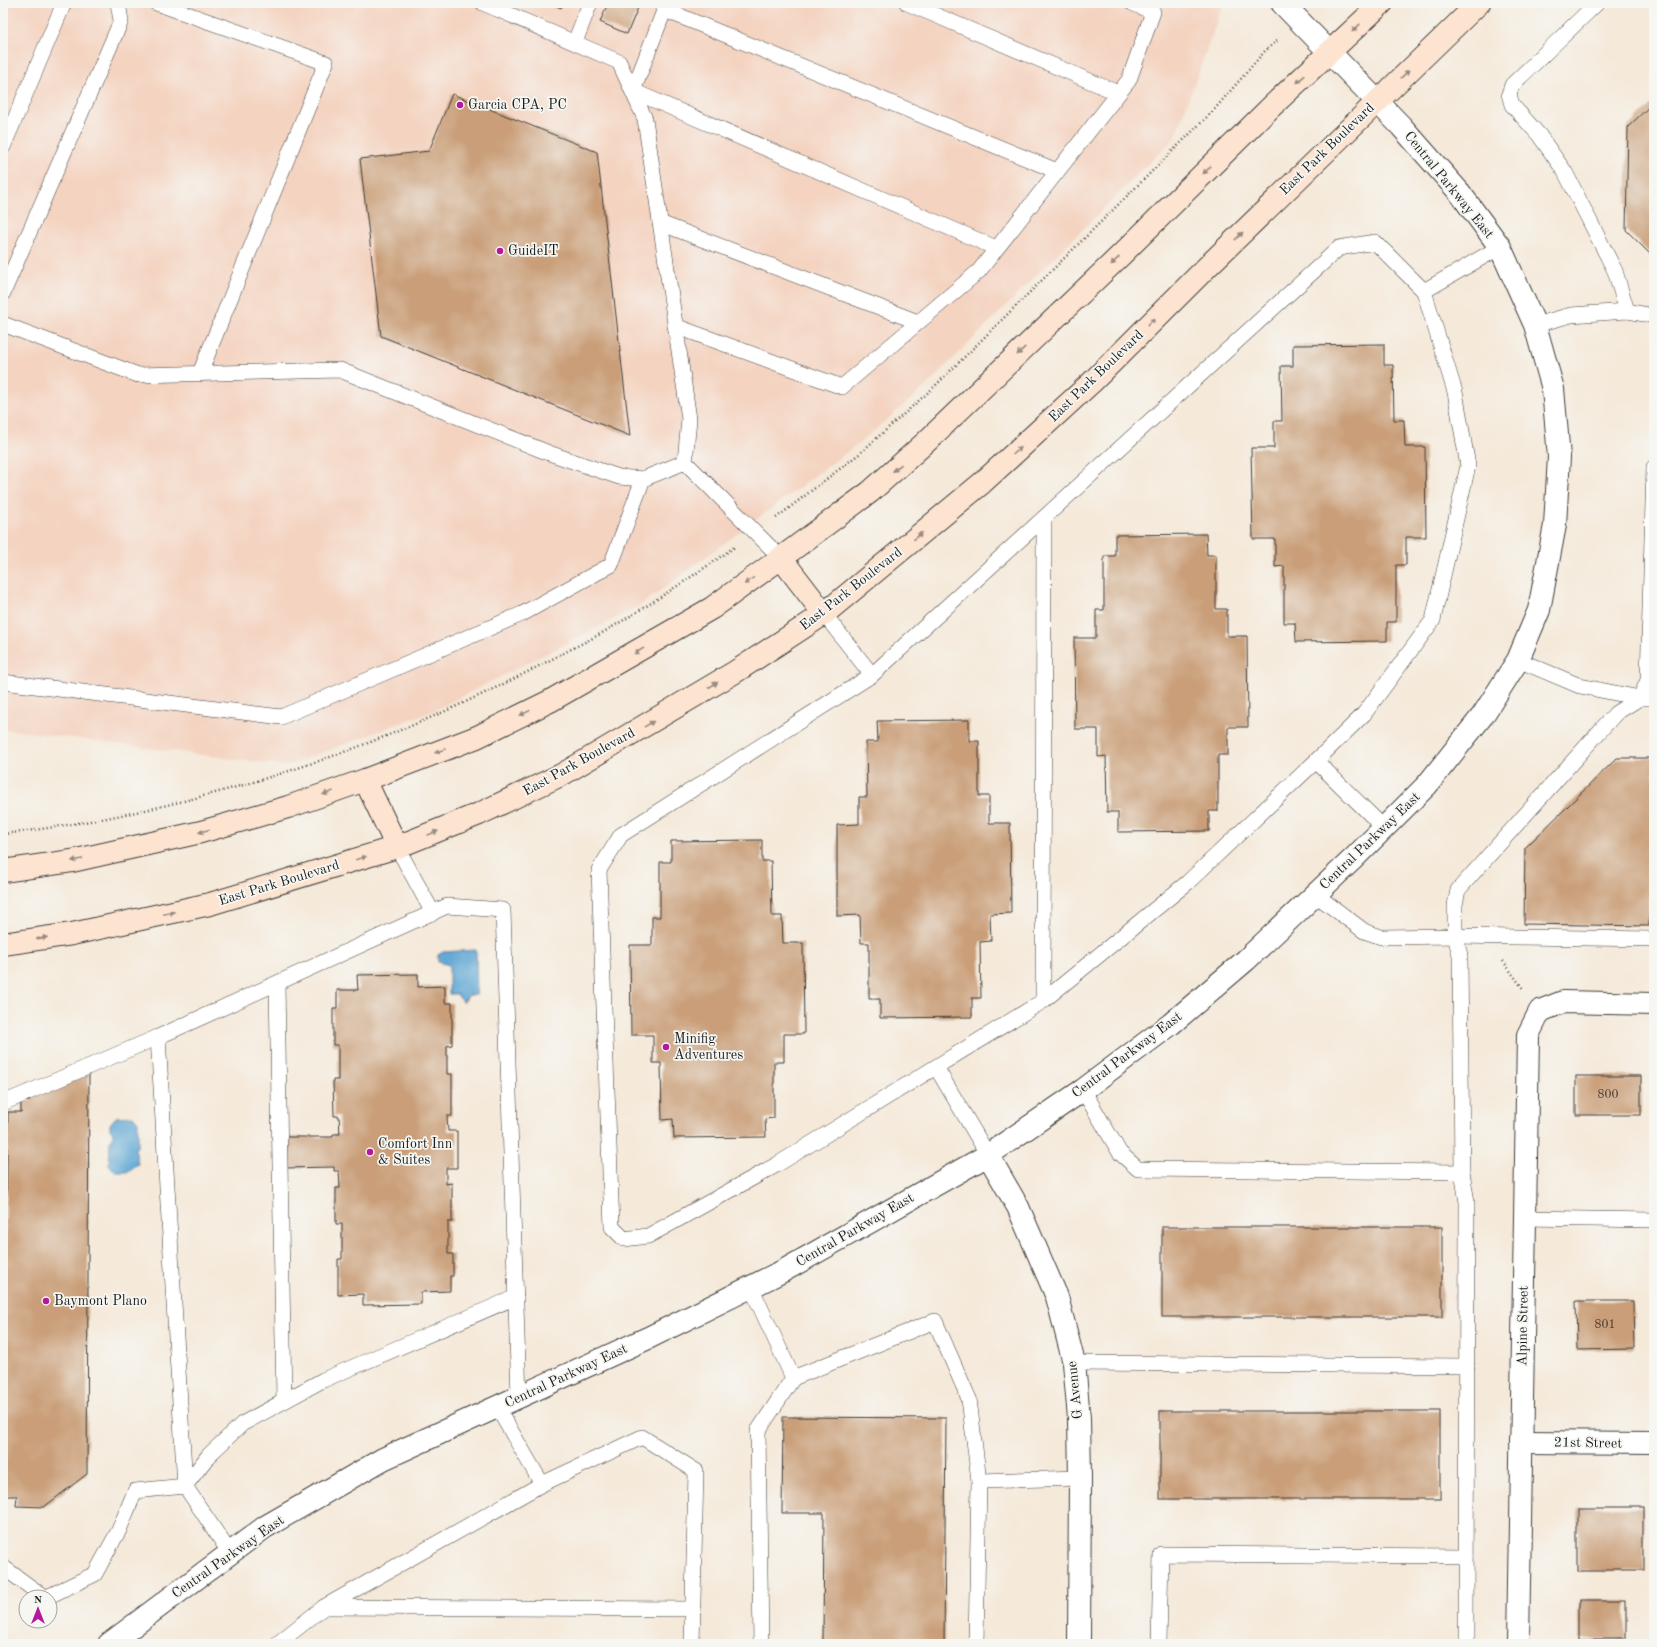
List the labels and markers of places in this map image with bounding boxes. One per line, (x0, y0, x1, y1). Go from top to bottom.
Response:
place label: Garcia CPA, PC (468, 98, 567, 112)
marker: Garcia CPA, PC (455, 100, 465, 110)
place label: GuideIT (508, 244, 559, 258)
marker: GuideIT (495, 246, 505, 256)
place label: Minifig Adventures (674, 1032, 743, 1062)
marker: Minifig Adventures (661, 1042, 671, 1052)
place label: Comfort Inn & Suites (378, 1137, 453, 1167)
marker: Comfort Inn & Suites (365, 1147, 375, 1157)
place label: Baymont Plano (54, 1294, 147, 1308)
marker: Baymont Plano (41, 1296, 51, 1306)

